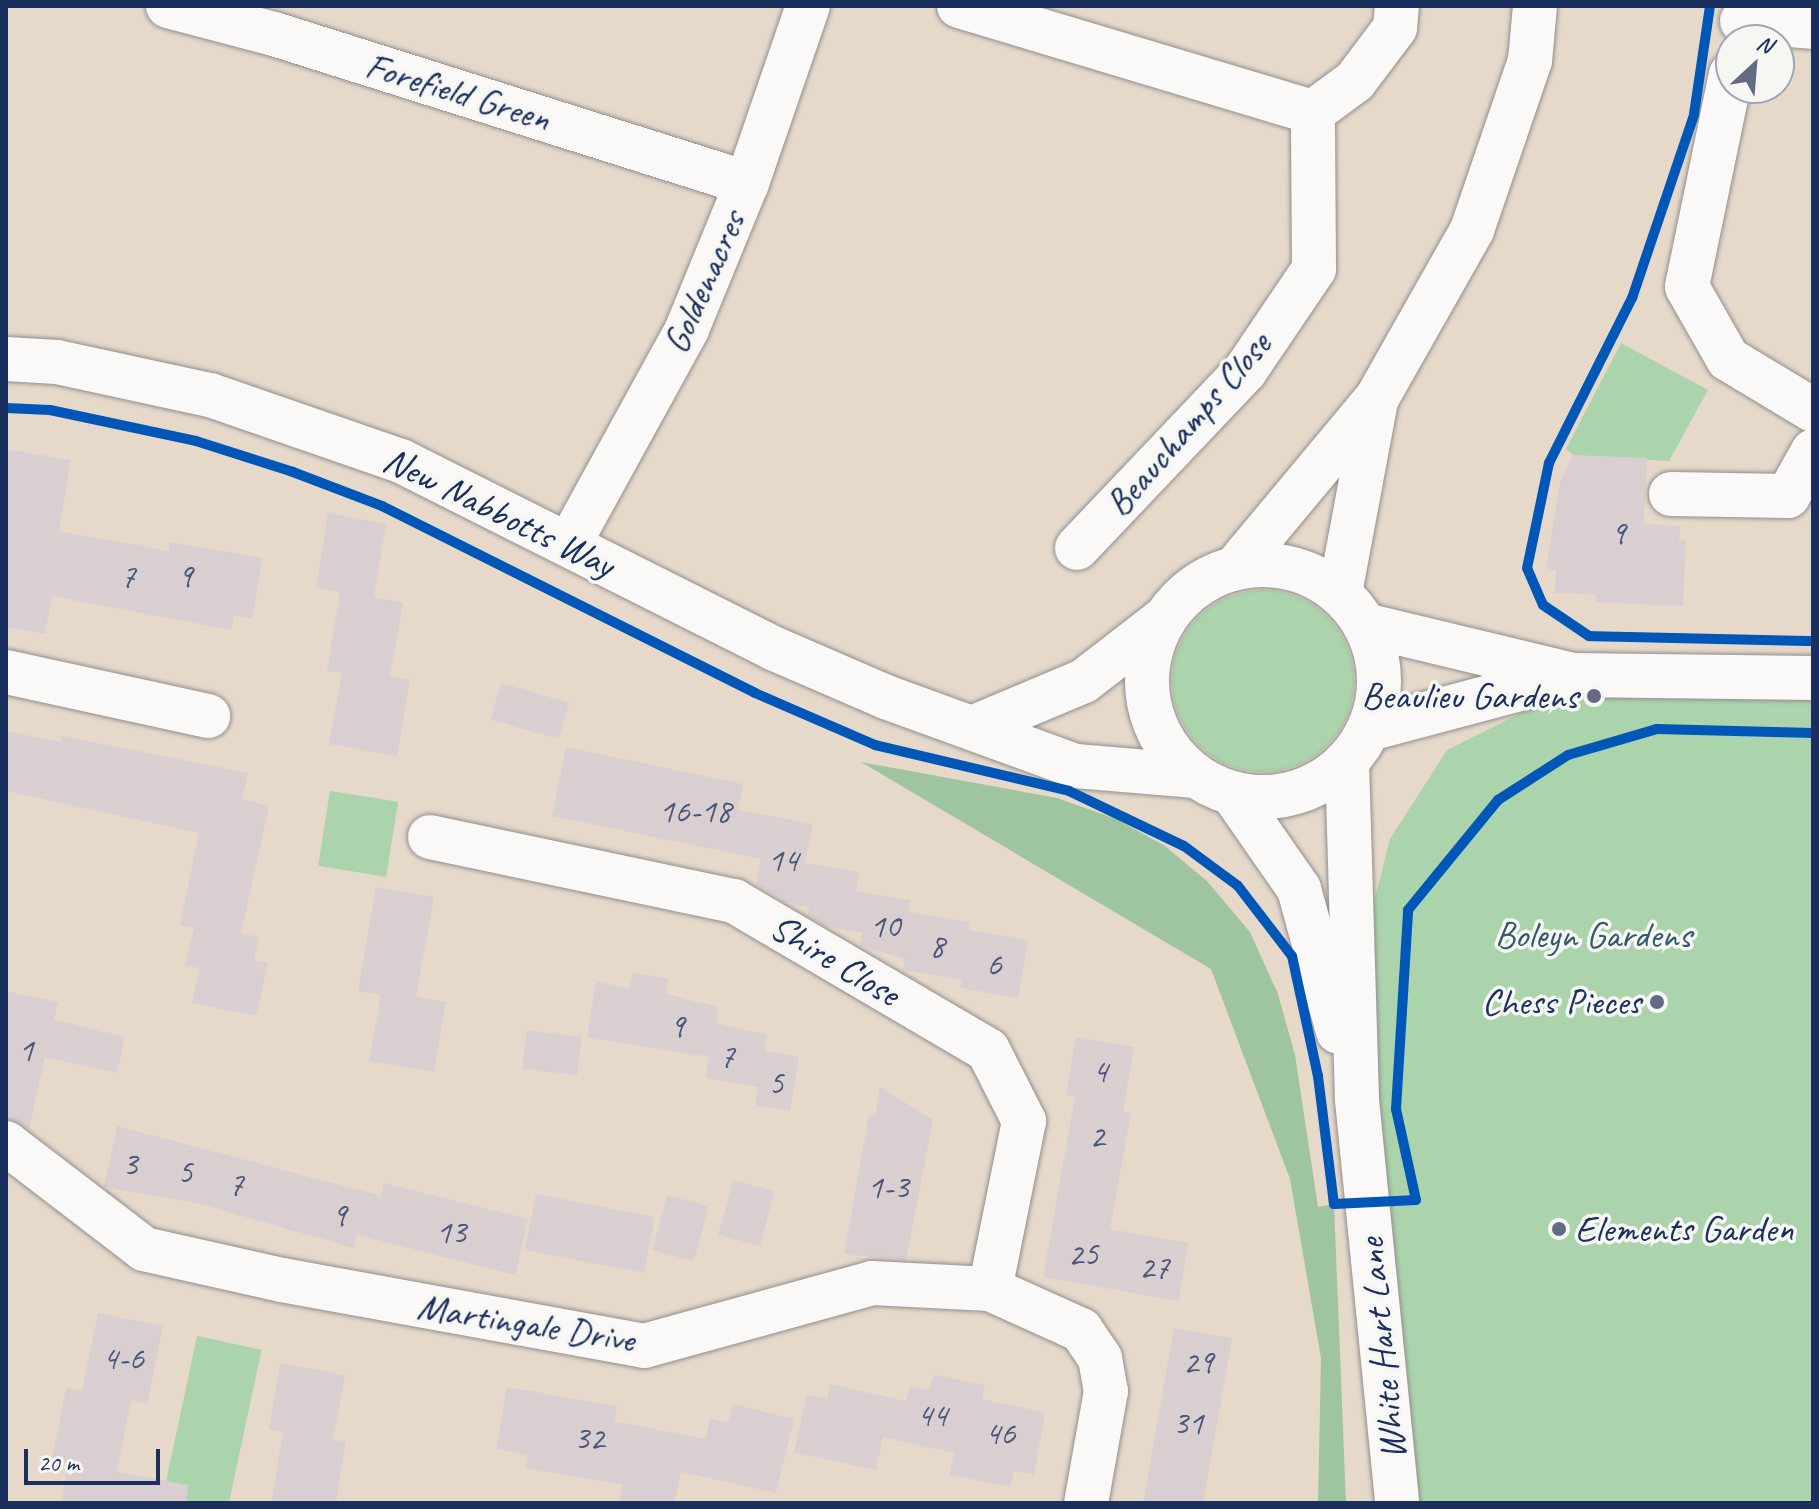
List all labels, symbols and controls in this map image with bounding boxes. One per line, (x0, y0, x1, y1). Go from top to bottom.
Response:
north arrow (1715, 24, 1795, 104)
text: N (1752, 29, 1777, 60)
street label: Forefield Green (360, 42, 556, 142)
street label: Goldenacres (653, 204, 755, 360)
street label: Beauchamps Close (1095, 322, 1281, 526)
street label: New Nabbotts Way (375, 436, 623, 588)
house number: 9 (1610, 513, 1626, 553)
house number: 7 (120, 556, 136, 596)
house number: 9 (177, 556, 193, 596)
place label: Beaulieu Gardens (1361, 673, 1578, 719)
marker: Beaulieu Gardens (1585, 687, 1603, 705)
house number: 16-18 (659, 791, 731, 831)
house number: 14 (768, 840, 798, 880)
street label: Shire Close (762, 904, 908, 1016)
house number: 10 (870, 906, 900, 946)
park label: Boleyn Gardens (1494, 912, 1692, 958)
house number: 8 (929, 926, 945, 966)
house number: 6 (986, 944, 1002, 984)
place label: Chess Pieces (1482, 979, 1641, 1025)
marker: Chess Pieces (1648, 993, 1666, 1011)
house number: 9 (669, 1006, 685, 1046)
house number: 1 (18, 1030, 34, 1070)
house number: 7 (719, 1036, 735, 1076)
house number: 4 (1092, 1051, 1108, 1091)
house number: 5 (768, 1063, 784, 1103)
house number: 2 (1089, 1116, 1105, 1156)
house number: 3 (122, 1144, 138, 1184)
house number: 5 (177, 1152, 193, 1192)
house number: 7 (228, 1164, 244, 1204)
house number: 1-3 (867, 1167, 909, 1207)
house number: 9 (331, 1195, 347, 1235)
place label: Elements Garden (1575, 1206, 1794, 1252)
house number: 13 (436, 1212, 466, 1252)
marker: Elements Garden (1550, 1220, 1568, 1238)
house number: 25 (1068, 1234, 1098, 1274)
street label: White Hart Lane (1348, 1236, 1416, 1462)
house number: 27 (1139, 1247, 1169, 1287)
street label: Martingale Drive (414, 1283, 638, 1363)
house number: 4-6 (102, 1338, 144, 1378)
house number: 29 (1183, 1342, 1213, 1382)
house number: 44 (917, 1395, 947, 1435)
house number: 31 (1173, 1403, 1203, 1443)
house number: 46 (985, 1413, 1015, 1453)
house number: 32 (574, 1418, 604, 1458)
scale bar (28, 1433, 164, 1483)
text: 20 m (38, 1448, 79, 1478)

